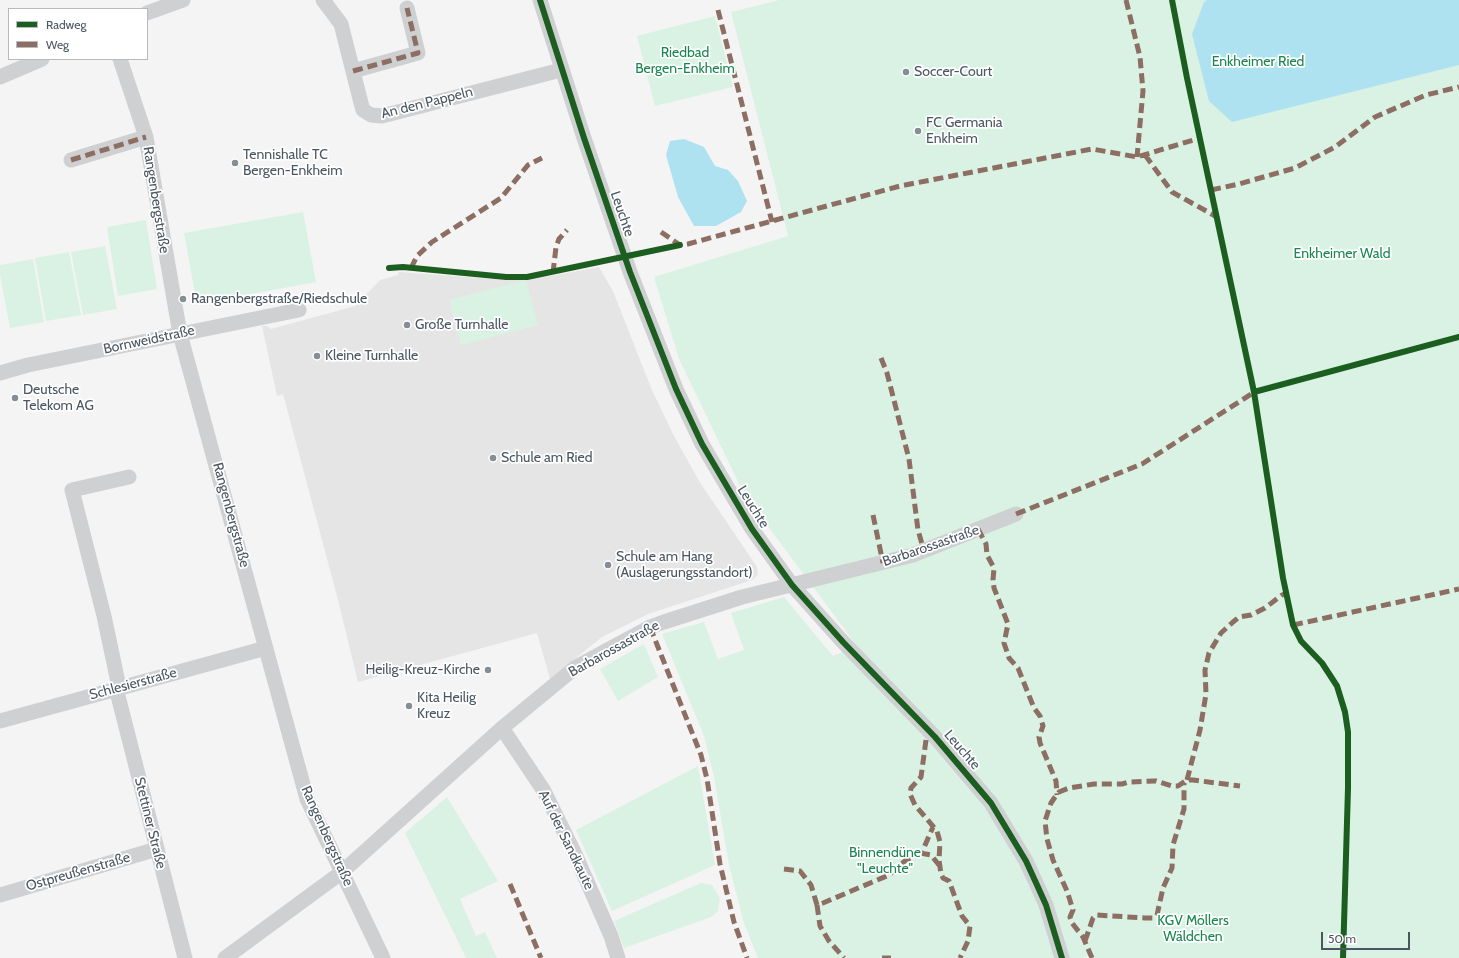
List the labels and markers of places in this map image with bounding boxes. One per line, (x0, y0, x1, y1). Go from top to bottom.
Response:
place label: Soccer-Court (914, 64, 992, 80)
marker: Soccer-Court (901, 67, 911, 77)
place label: FC Germania Enkheim (926, 115, 1002, 148)
marker: FC Germania Enkheim (913, 126, 923, 136)
place label: Tennishalle TC Bergen-Enkheim (243, 147, 342, 180)
marker: Tennishalle TC Bergen-Enkheim (230, 158, 240, 168)
place label: Rangenbergstraße/Riedschule (191, 291, 367, 307)
marker: Rangenbergstraße/Riedschule (178, 294, 188, 304)
place label: Große Turnhalle (415, 317, 508, 333)
marker: Große Turnhalle (402, 320, 412, 330)
place label: Kleine Turnhalle (325, 348, 418, 364)
marker: Kleine Turnhalle (312, 351, 322, 361)
place label: Deutsche Telekom AG (23, 382, 94, 414)
marker: Deutsche Telekom AG (10, 393, 20, 403)
place label: Schule am Ried (501, 450, 592, 466)
marker: Schule am Ried (488, 453, 498, 463)
place label: Schule am Hang (Auslagerungsstandort) (616, 549, 753, 582)
marker: Schule am Hang (Auslagerungsstandort) (603, 560, 613, 570)
place label: Heilig-Kreuz-Kirche (365, 662, 480, 678)
marker: Heilig-Kreuz-Kirche (483, 665, 493, 675)
place label: Kita Heilig Kreuz (417, 690, 476, 722)
marker: Kita Heilig Kreuz (404, 701, 414, 711)

